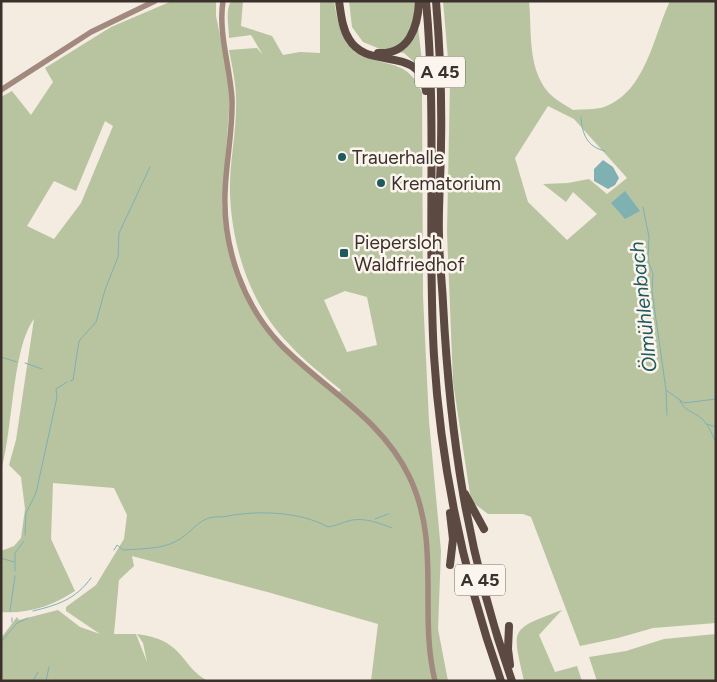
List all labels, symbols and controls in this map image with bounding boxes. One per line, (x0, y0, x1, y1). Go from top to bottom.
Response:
road number: A 45 (415, 56, 465, 88)
place label: Trauerhalle (352, 146, 444, 169)
marker: Trauerhalle (336, 151, 348, 163)
place label: Krematorium (391, 172, 501, 195)
marker: Krematorium (375, 177, 387, 189)
place label: Piepersloh Waldfriedhof (354, 231, 464, 276)
water label: Ölmühlenbach (624, 240, 662, 374)
marker: Piepersloh Waldfriedhof (338, 247, 350, 259)
road number: A 45 (455, 564, 505, 596)

